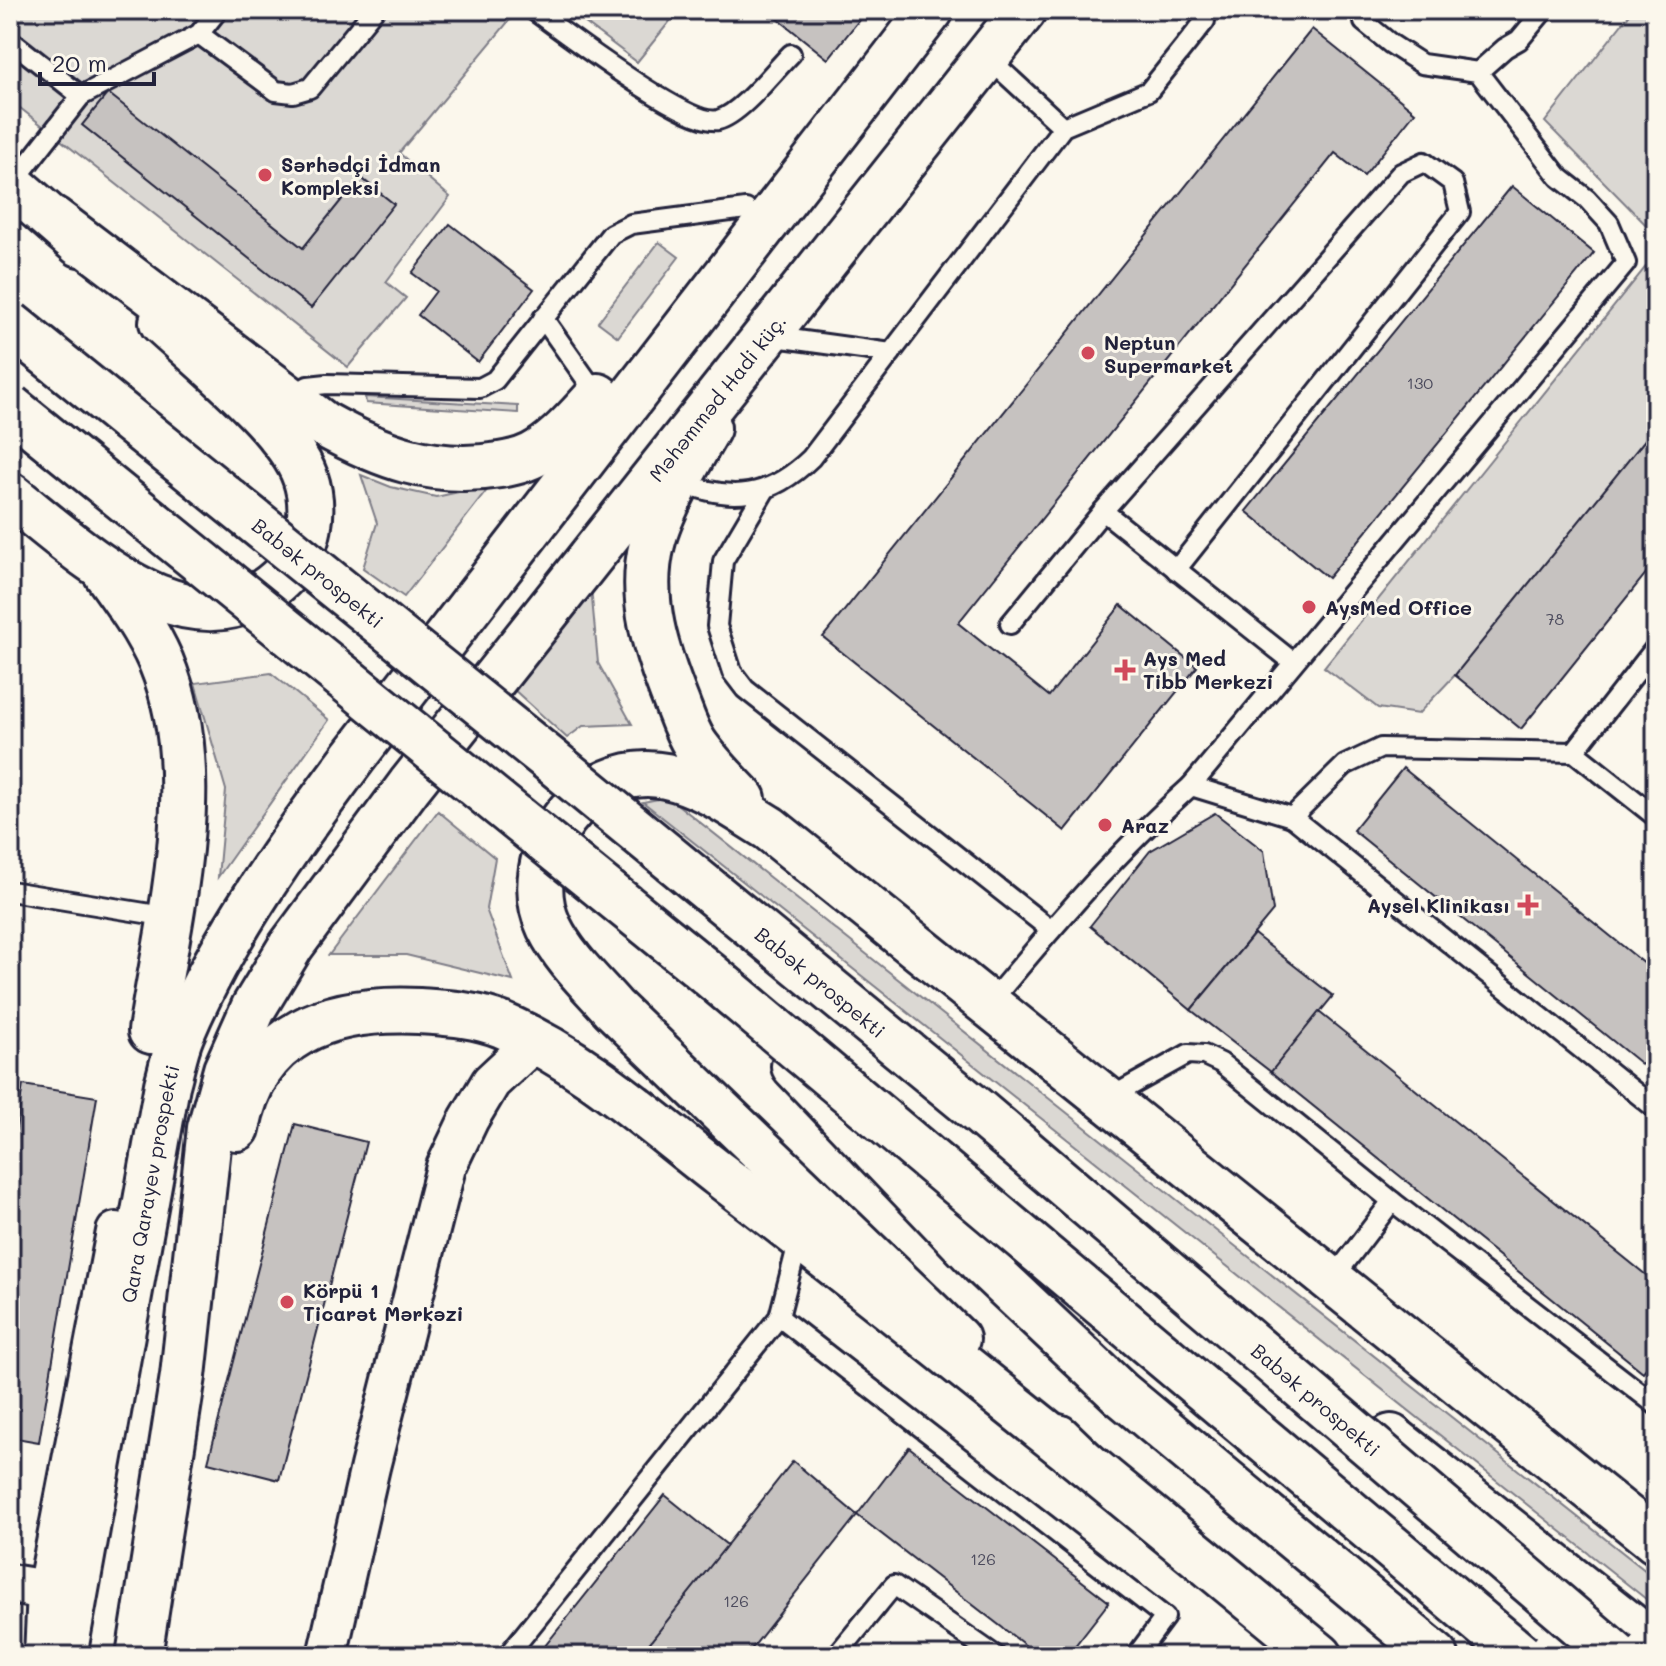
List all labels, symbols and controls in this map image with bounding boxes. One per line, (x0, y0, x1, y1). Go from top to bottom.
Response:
scale bar (40, 36, 154, 86)
text: 20 m (52, 47, 107, 78)
place label: Sərhədçi İdman Kompleksi (281, 151, 440, 200)
marker: Sərhədçi İdman Kompleksi (256, 166, 274, 184)
street label: Məhəmməd Hadi küç. (643, 308, 791, 486)
place label: Neptun Supermarket (1104, 329, 1233, 378)
marker: Neptun Supermarket (1079, 344, 1097, 362)
house number: 130 (1407, 372, 1433, 393)
street label: Babək prospekti (247, 512, 389, 633)
place label: AysMed Office (1325, 594, 1472, 620)
marker: AysMed Office (1300, 598, 1318, 616)
house number: 78 (1546, 608, 1565, 629)
place label: Ays Med Tibb Merkezi (1143, 645, 1274, 694)
marker: Ays Med Tibb Merkezi (1114, 659, 1136, 681)
place label: Araz (1121, 812, 1169, 838)
marker: Araz (1096, 816, 1114, 834)
place label: Aysel Klinikası (1367, 892, 1510, 918)
marker: Aysel Klinikası (1517, 894, 1539, 916)
street label: Babək prospekti (750, 921, 891, 1043)
street label: Qara Qarayev prospekti (115, 1062, 185, 1305)
place label: Körpü 1 Ticarət Mərkəzi (303, 1277, 464, 1326)
marker: Körpü 1 Ticarət Mərkəzi (278, 1293, 296, 1311)
street label: Babək prospekti (1246, 1337, 1386, 1462)
house number: 126 (970, 1548, 996, 1569)
house number: 126 (723, 1590, 749, 1611)

